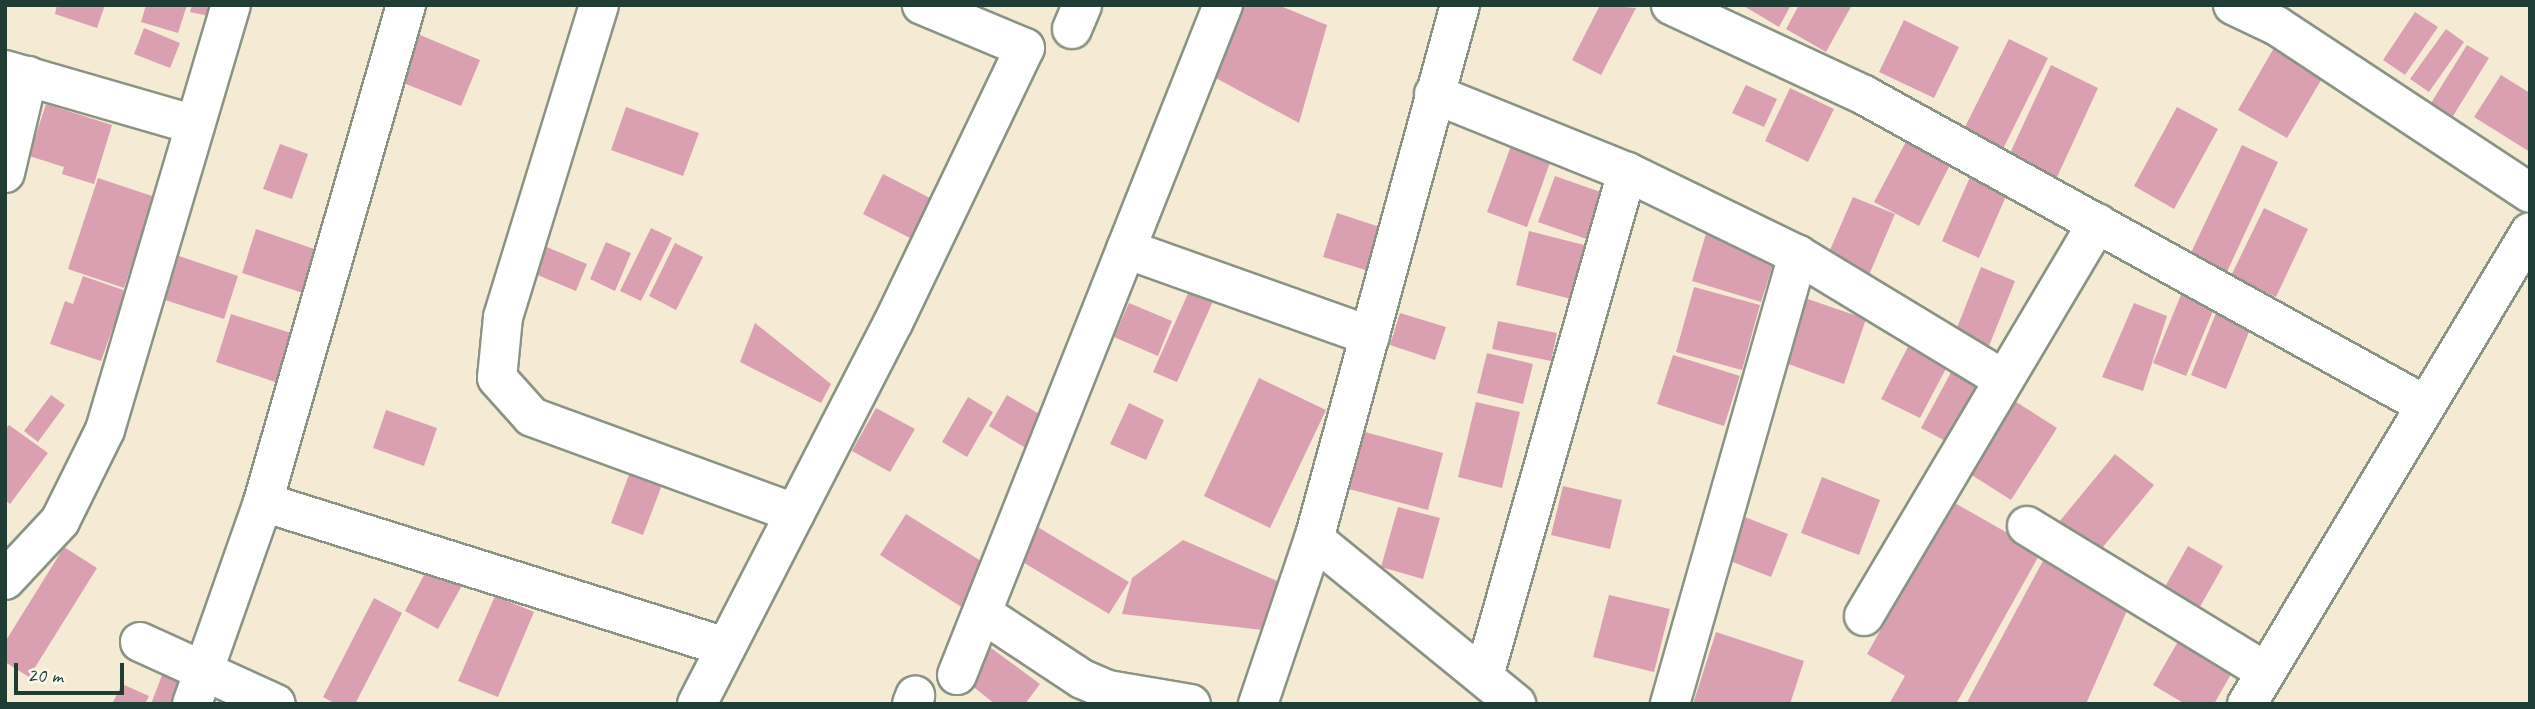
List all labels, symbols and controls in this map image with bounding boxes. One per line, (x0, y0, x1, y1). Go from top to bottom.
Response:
scale bar (18, 650, 128, 694)
text: 20 m (27, 662, 63, 688)

